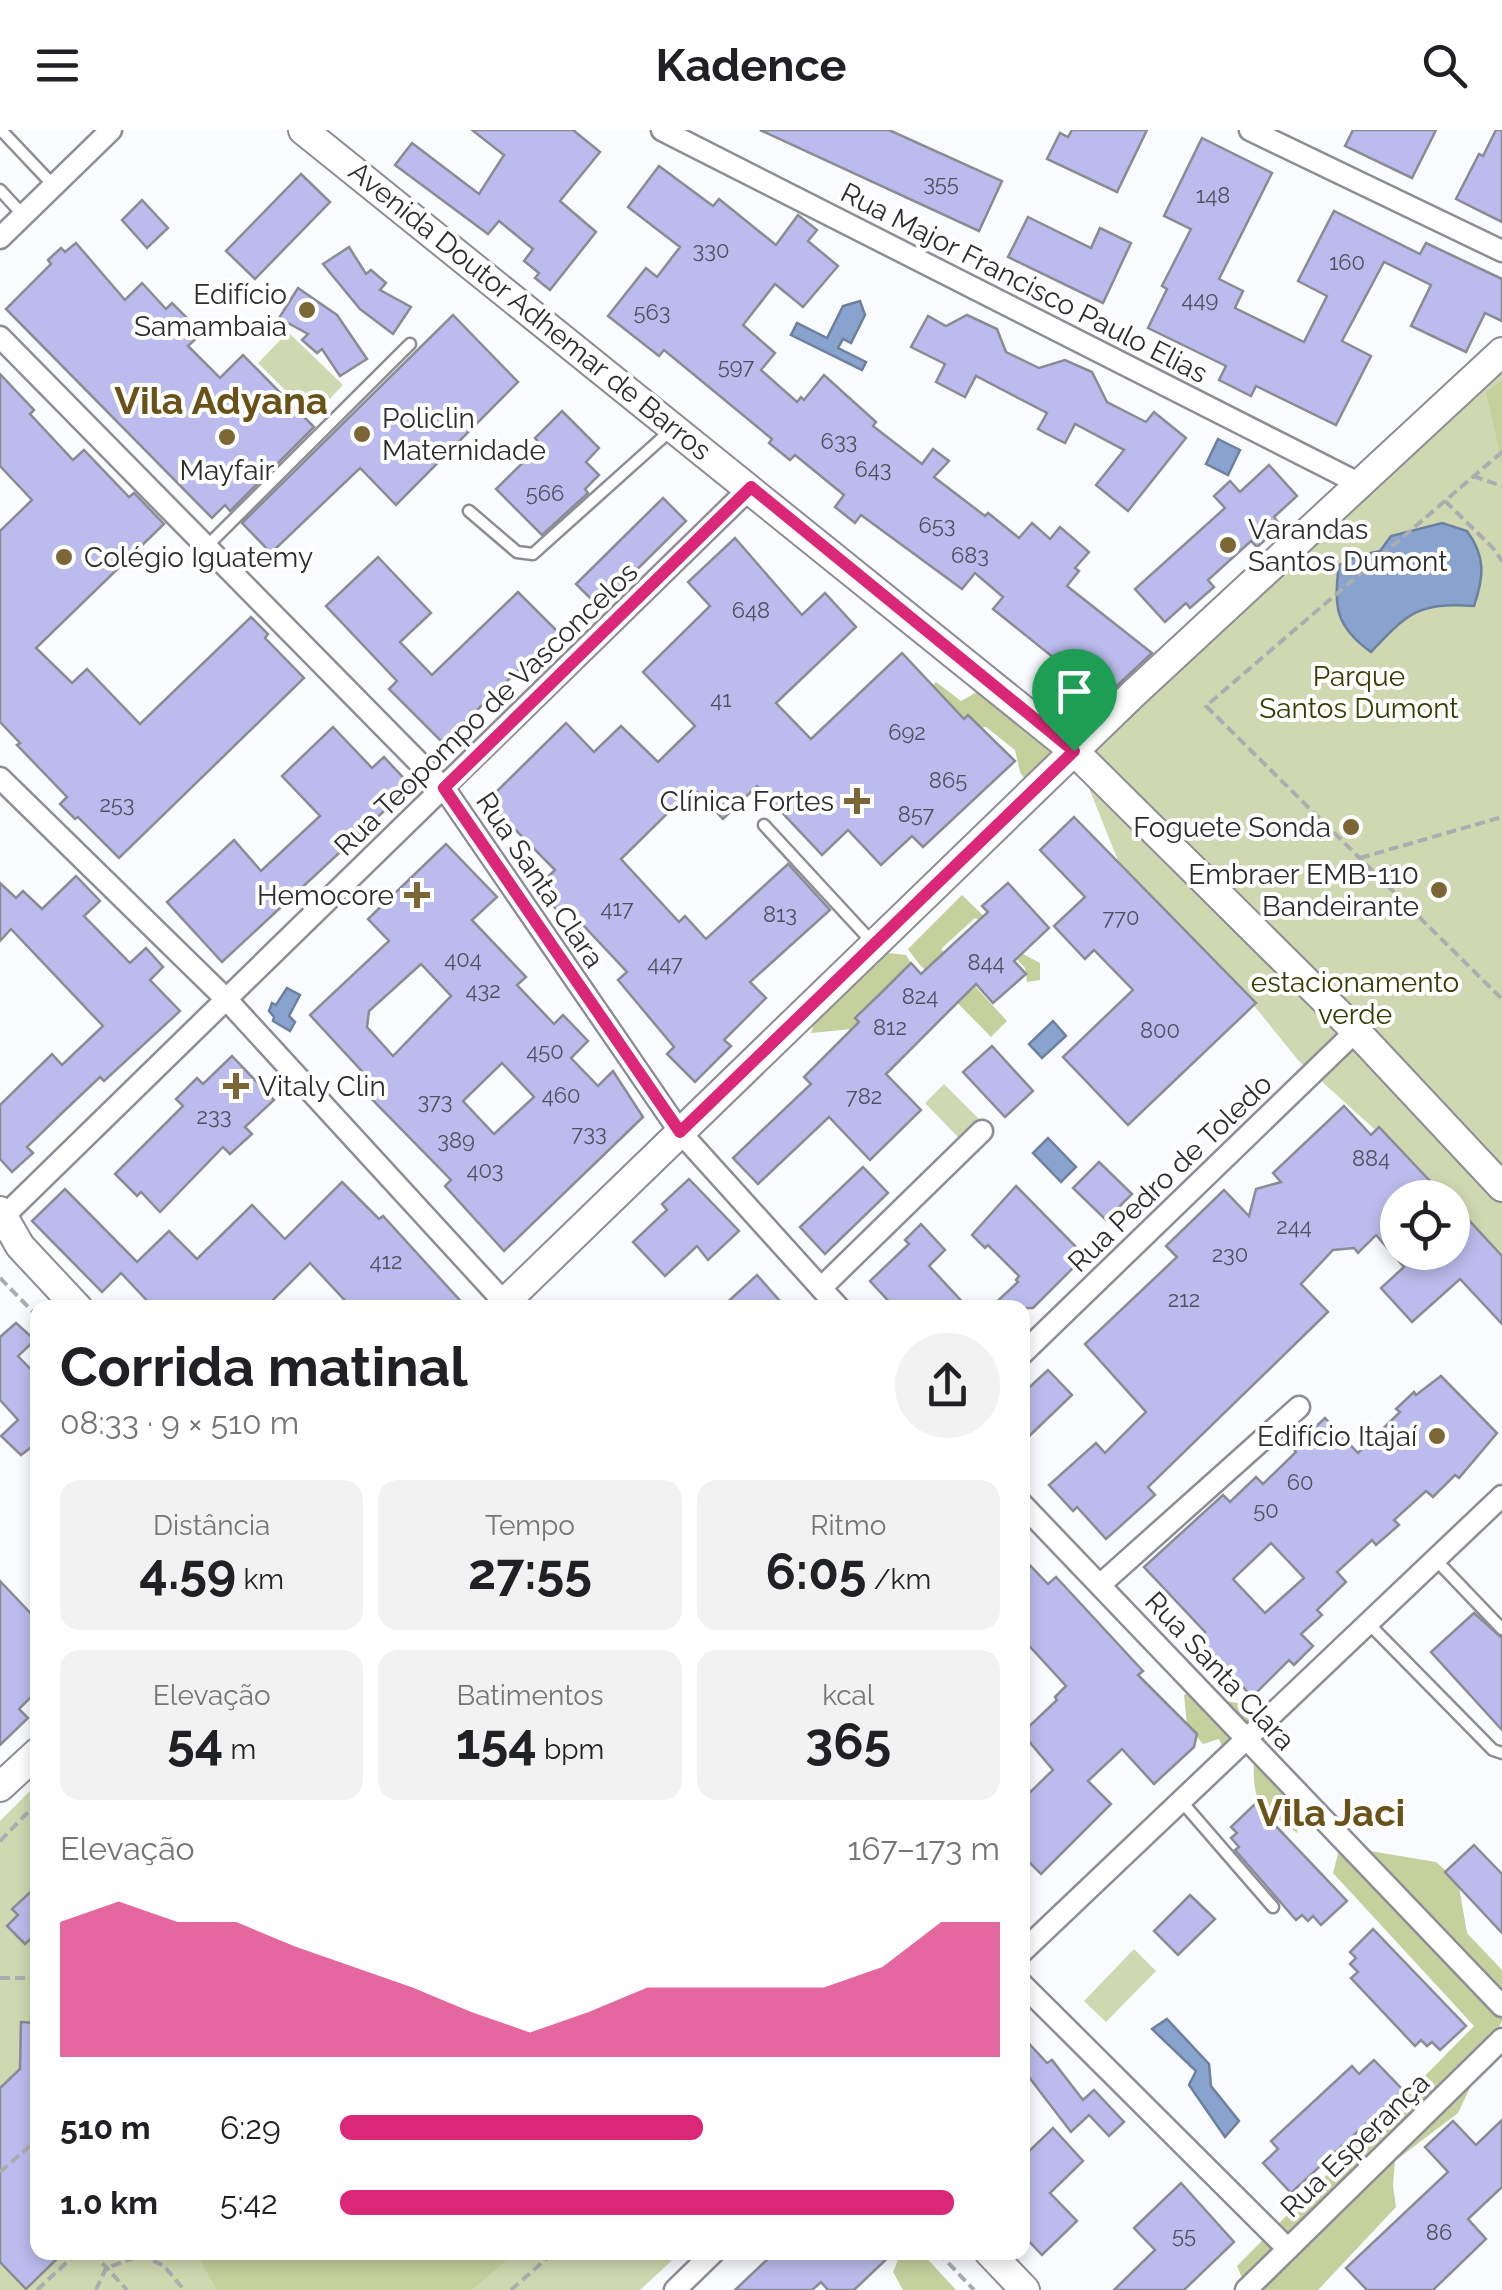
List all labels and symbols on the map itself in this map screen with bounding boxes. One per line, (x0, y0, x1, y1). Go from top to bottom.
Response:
street label: Avenida Doutor Adhemar de Barros (342, 155, 718, 467)
house number: 355 (923, 170, 959, 196)
street label: Rua Major Francisco Paulo Elias (835, 176, 1213, 390)
house number: 148 (1196, 182, 1230, 208)
house number: 330 (693, 237, 729, 263)
house number: 160 (1329, 249, 1365, 275)
place label: Edifício Samambaia (134, 278, 287, 343)
house number: 449 (1182, 286, 1218, 312)
marker: Edifício Samambaia (296, 299, 318, 321)
house number: 563 (633, 299, 671, 325)
house number: 597 (718, 353, 754, 379)
district label: Vila Adyana (114, 378, 328, 423)
place label: Policlin Maternidade (382, 402, 546, 467)
marker: Policlin Maternidade (351, 423, 373, 445)
marker: Mayfair (216, 426, 238, 448)
house number: 633 (821, 428, 857, 454)
place label: Mayfair (180, 454, 275, 487)
house number: 643 (854, 456, 892, 482)
house number: 566 (526, 480, 564, 506)
house number: 653 (918, 512, 956, 538)
place label: Varandas Santos Dumont (1248, 513, 1448, 578)
marker: Varandas Santos Dumont (1217, 534, 1239, 556)
place label: Colégio Iguatemy (84, 541, 313, 574)
house number: 683 (951, 542, 989, 568)
marker: Colégio Iguatemy (53, 546, 75, 568)
street label: Rua Teopompo de Vasconcelos (328, 555, 644, 863)
house number: 648 (732, 597, 770, 623)
pin (1032, 649, 1117, 752)
park label: Parque Santos Dumont (1259, 660, 1459, 725)
house number: 41 (710, 686, 732, 712)
house number: 692 (888, 719, 926, 745)
house number: 865 (929, 767, 967, 793)
place label: Clínica Fortes (660, 785, 834, 818)
street label: Rua Santa Clara (469, 786, 611, 974)
marker: Clínica Fortes (844, 788, 870, 814)
house number: 253 (99, 791, 135, 817)
house number: 857 (898, 801, 935, 827)
place label: Foguete Sonda (1133, 811, 1331, 844)
marker: Foguete Sonda (1340, 816, 1362, 838)
place label: Embraer EMB-110 Bandeirante (1188, 858, 1419, 923)
place label: Hemocore (257, 879, 394, 912)
marker: Embraer EMB-110 Bandeirante (1428, 879, 1450, 901)
marker: Hemocore (404, 882, 430, 908)
house number: 417 (600, 895, 634, 921)
house number: 813 (763, 901, 797, 927)
house number: 770 (1103, 904, 1139, 930)
house number: 404 (444, 946, 482, 972)
house number: 844 (967, 949, 1005, 975)
house number: 447 (647, 950, 683, 976)
park label: estacionamento verde (1251, 966, 1459, 1031)
house number: 432 (465, 977, 501, 1003)
house number: 824 (902, 983, 938, 1009)
house number: 812 (873, 1014, 907, 1040)
house number: 800 (1140, 1017, 1180, 1043)
house number: 450 (526, 1038, 564, 1064)
street label: Rua Pedro de Toledo (1061, 1067, 1279, 1279)
place label: Vitaly Clin (258, 1070, 386, 1103)
marker: Vitaly Clin (223, 1073, 249, 1099)
house number: 460 (542, 1082, 580, 1108)
house number: 782 (846, 1083, 882, 1109)
house number: 373 (417, 1088, 453, 1114)
house number: 233 (197, 1103, 231, 1129)
house number: 733 (571, 1120, 607, 1146)
house number: 389 (437, 1127, 475, 1153)
house number: 884 (1352, 1145, 1390, 1171)
house number: 403 (466, 1157, 504, 1183)
house number: 244 (1276, 1213, 1312, 1239)
house number: 230 (1212, 1241, 1248, 1267)
house number: 412 (370, 1248, 402, 1274)
house number: 212 (1168, 1286, 1200, 1312)
place label: Edifício Itajaí (1257, 1420, 1418, 1453)
marker: Edifício Itajaí (1426, 1425, 1448, 1447)
house number: 60 (1287, 1469, 1313, 1495)
house number: 50 (1253, 1497, 1279, 1523)
street label: Rua Santa Clara (1138, 1585, 1302, 1757)
district label: Vila Jaci (1257, 1790, 1405, 1835)
street label: Rua Esperança (1274, 2066, 1436, 2224)
house number: 86 (1426, 2219, 1452, 2245)
house number: 55 (1172, 2222, 1196, 2248)

